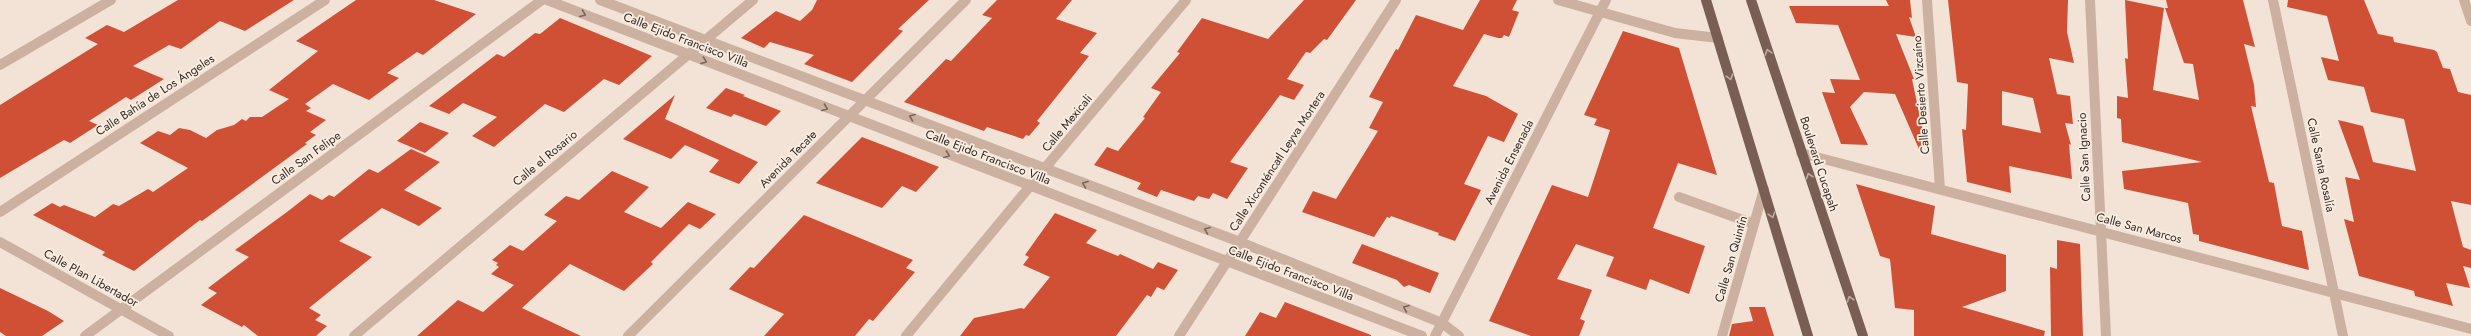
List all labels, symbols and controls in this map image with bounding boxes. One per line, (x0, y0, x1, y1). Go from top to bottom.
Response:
street label: Calle Ejido Francisco Villa (621, 8, 751, 72)
one-way arrow (579, 10, 586, 18)
street label: Calle Desierto Vizcaíno (1908, 35, 1934, 155)
one-way arrow (1764, 49, 1773, 56)
street label: Calle Bahía de Los Ángeles (92, 50, 218, 140)
one-way arrow (701, 56, 708, 64)
one-way arrow (1725, 74, 1734, 81)
street label: Calle Xiconténcatl Leyva Mortera (1225, 87, 1330, 235)
street label: Calle Mexicali (1037, 90, 1097, 156)
one-way arrow (822, 104, 829, 112)
street label: Calle San Ignacio (2073, 112, 2095, 202)
one-way arrow (908, 113, 915, 121)
street label: Boulevard Cucapah (1795, 114, 1843, 214)
street label: Avenida Ensenada (1480, 116, 1538, 207)
street label: Calle Santa Rosalía (2302, 116, 2340, 214)
street label: Calle el Rosario (509, 125, 582, 190)
street label: Calle Ejido Francisco Villa (923, 125, 1053, 189)
street label: Avenida Tecate (755, 126, 821, 192)
street label: Calle San Felipe (267, 127, 345, 189)
one-way arrow (943, 150, 950, 158)
one-way arrow (1805, 173, 1813, 180)
one-way arrow (1082, 180, 1089, 188)
street label: Calle San Marcos (2094, 208, 2184, 248)
one-way arrow (1767, 211, 1776, 218)
street label: Calle San Quintín (1710, 214, 1752, 304)
one-way arrow (1203, 226, 1210, 234)
street label: Calle Ejido Francisco Villa (1226, 241, 1356, 305)
street label: Calle Plan Libertador (40, 244, 143, 312)
one-way arrow (1847, 296, 1855, 303)
one-way arrow (1402, 305, 1409, 313)

